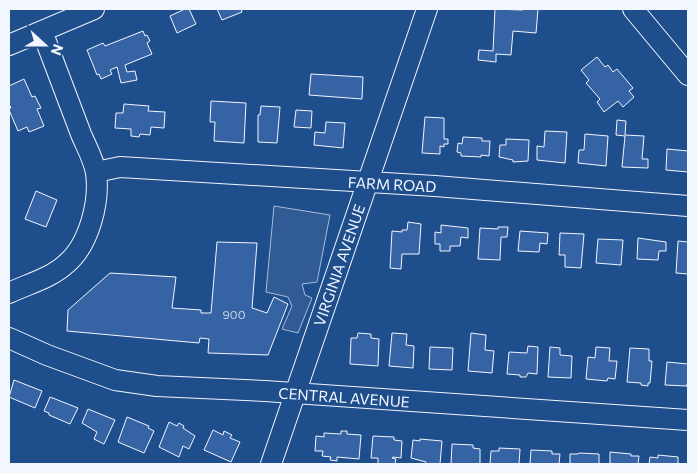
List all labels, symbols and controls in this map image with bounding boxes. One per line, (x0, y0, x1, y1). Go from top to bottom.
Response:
north arrow (20, 20, 70, 70)
text: N (48, 42, 67, 58)
street label: FARM ROAD (347, 173, 437, 195)
street label: VIRGINIA AVENUE (310, 202, 368, 328)
house number: 900 (223, 307, 246, 321)
street label: CENTRAL AVENUE (278, 383, 410, 411)

